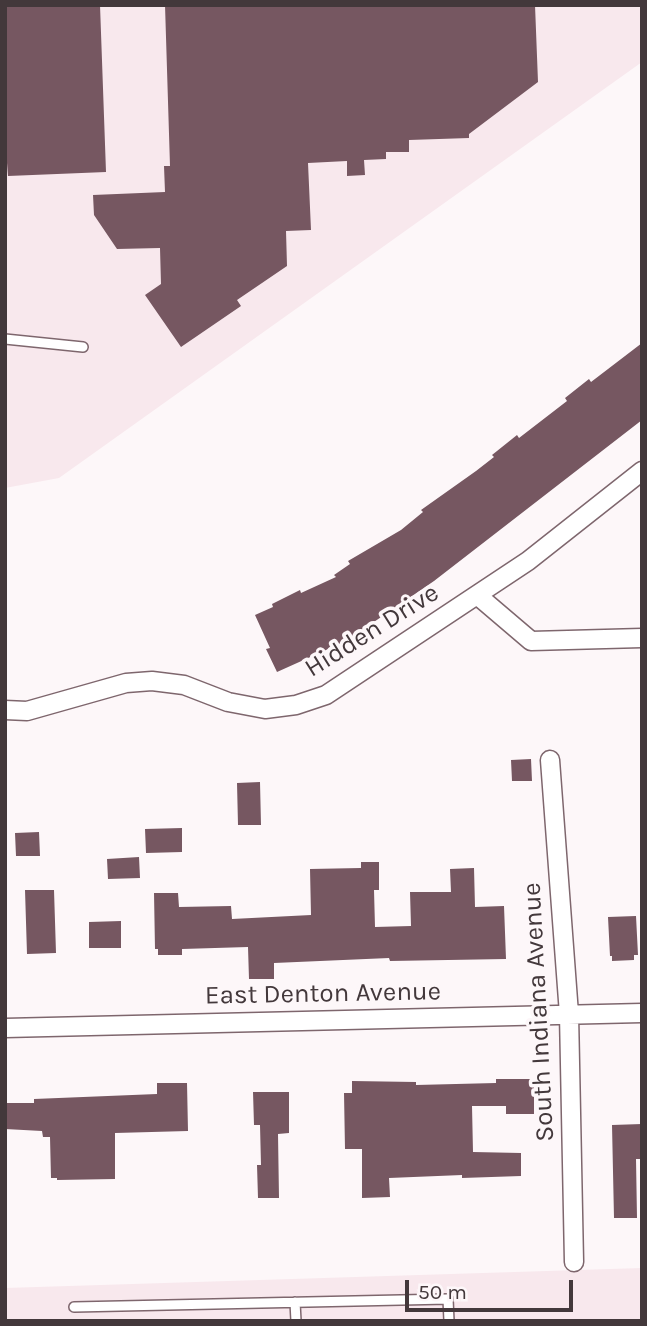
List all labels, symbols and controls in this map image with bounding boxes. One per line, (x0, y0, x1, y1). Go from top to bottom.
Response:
street label: Hidden Drive (299, 578, 445, 684)
street label: South Indiana Avenue (517, 882, 561, 1142)
street label: East Denton Avenue (205, 976, 441, 1012)
scale bar (409, 1266, 577, 1310)
text: 50 m (418, 1280, 467, 1304)

